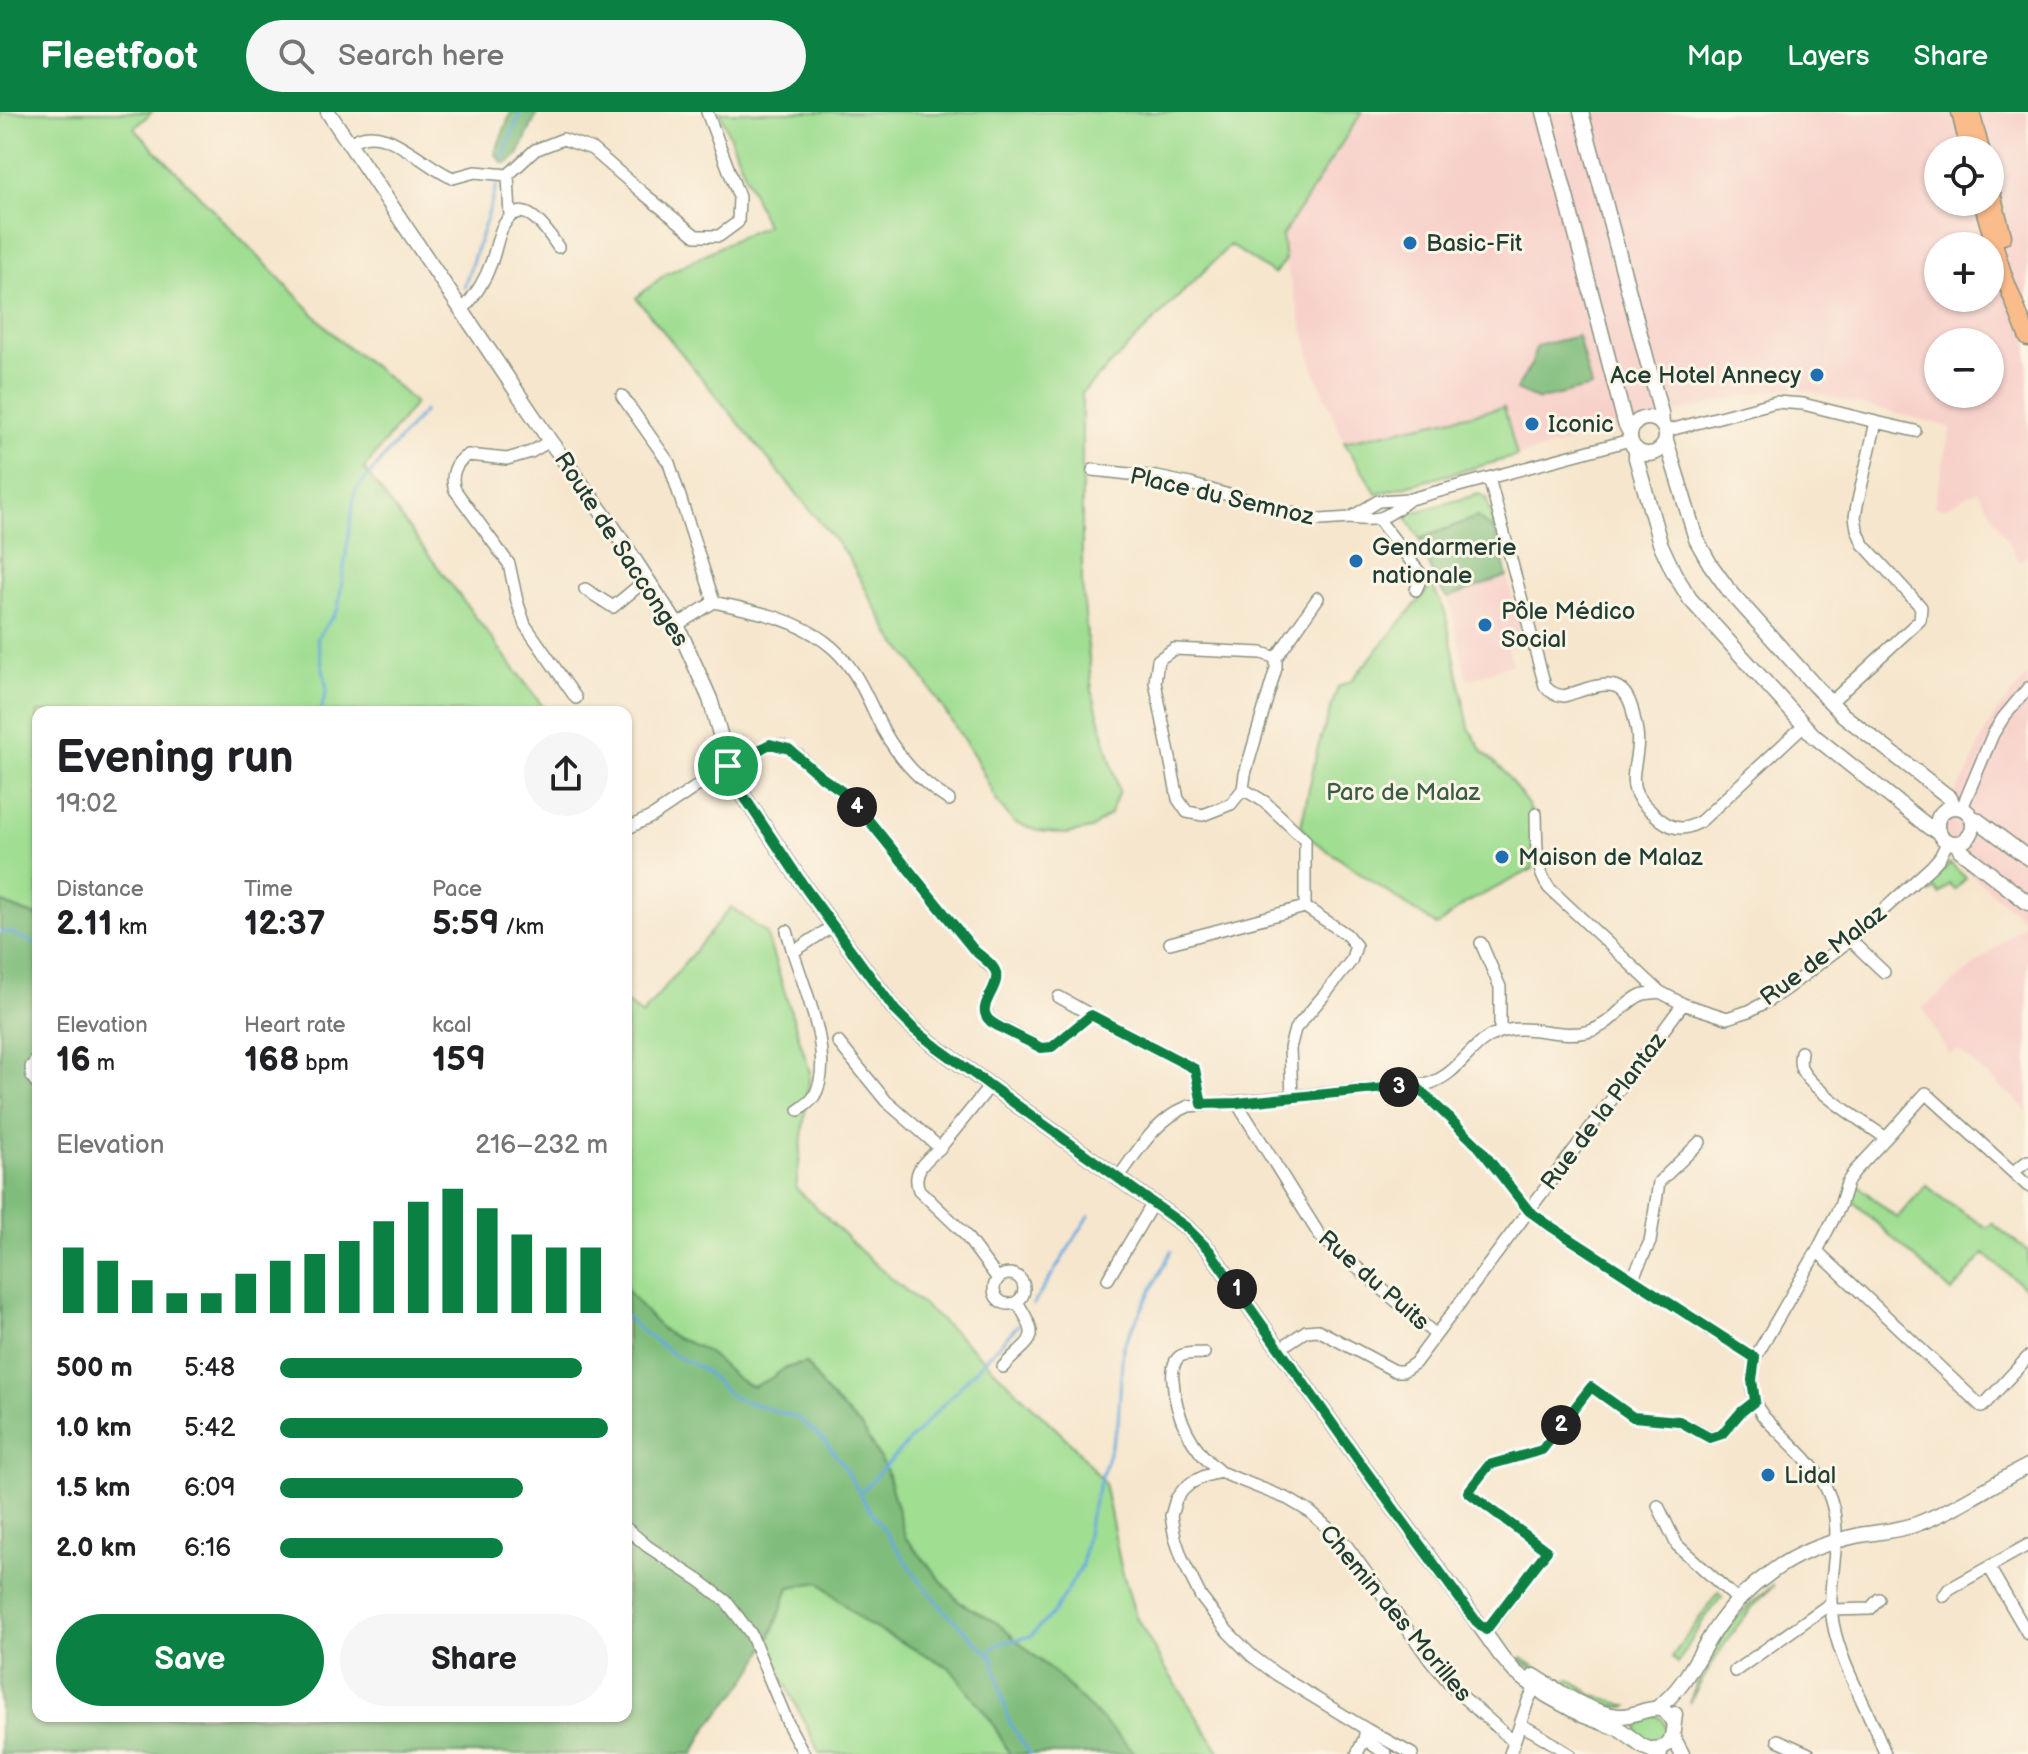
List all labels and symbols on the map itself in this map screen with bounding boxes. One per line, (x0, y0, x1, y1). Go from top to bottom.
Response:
place label: Basic-Fit (1426, 229, 1523, 258)
marker: Basic-Fit (1401, 234, 1419, 252)
place label: Ace Hotel Annecy (1610, 361, 1801, 390)
marker: Ace Hotel Annecy (1808, 366, 1826, 384)
place label: Iconic (1548, 410, 1614, 439)
marker: Iconic (1523, 415, 1541, 433)
street label: Route de Sacconges (548, 447, 695, 652)
street label: Place du Semnoz (1127, 461, 1317, 532)
place label: Gendarmerie nationale (1372, 533, 1516, 590)
marker: Gendarmerie nationale (1347, 552, 1365, 570)
place label: Pôle Médico Social (1501, 597, 1636, 654)
marker: Pôle Médico Social (1476, 616, 1494, 634)
pin (694, 732, 762, 800)
park label: Parc de Malaz (1326, 778, 1481, 807)
pin: 4 (837, 787, 877, 827)
place label: Maison de Malaz (1518, 843, 1703, 872)
marker: Maison de Malaz (1493, 848, 1511, 866)
street label: Rue de Malaz (1755, 898, 1892, 1012)
street label: Rue de la Plantaz (1535, 1026, 1672, 1196)
pin: 3 (1379, 1067, 1419, 1107)
street label: Rue du Puits (1312, 1224, 1435, 1337)
pin: 1 (1217, 1269, 1257, 1309)
pin: 2 (1541, 1405, 1581, 1445)
place label: Lidal (1784, 1461, 1836, 1490)
marker: Lidal (1759, 1466, 1777, 1484)
street label: Chemin des Morilles (1313, 1519, 1478, 1708)

